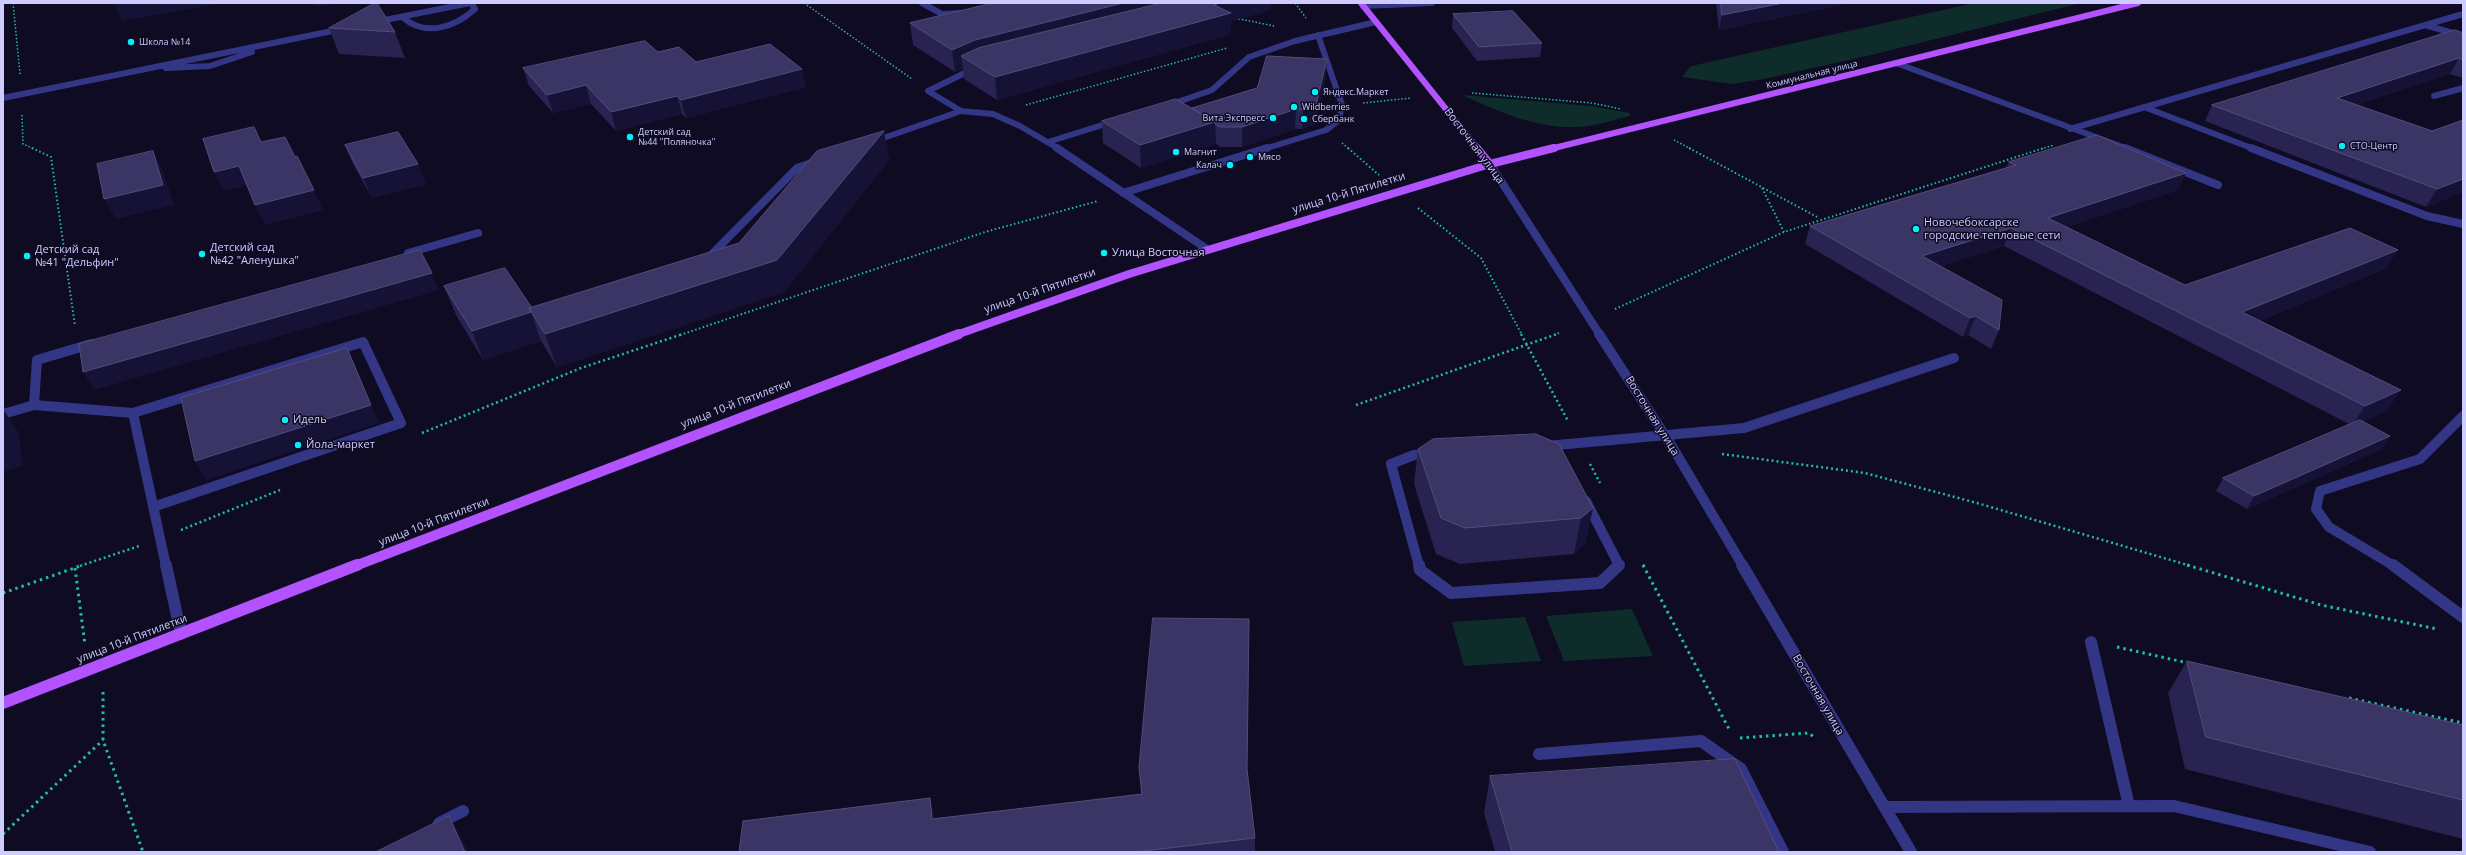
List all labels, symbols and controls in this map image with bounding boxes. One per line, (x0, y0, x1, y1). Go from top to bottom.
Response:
marker: Школа №14 (126, 37, 136, 47)
place label: Школа №14 (139, 37, 190, 47)
street label: Коммунальная улица (1765, 58, 1859, 92)
marker: Яндекс.Маркет (1310, 87, 1320, 97)
place label: Яндекс.Маркет (1323, 87, 1388, 97)
marker: Wildberries (1289, 102, 1299, 112)
place label: Wildberries (1302, 102, 1350, 112)
street label: Восточная улица (1441, 106, 1507, 186)
place label: Вита Экспресс (1202, 113, 1265, 123)
marker: Вита Экспресс (1268, 113, 1278, 123)
marker: Сбербанк (1299, 114, 1309, 124)
place label: Сбербанк (1312, 114, 1354, 124)
place label: Детский сад №44 "Поляночка" (638, 127, 715, 148)
marker: Детский сад №44 "Поляночка" (625, 132, 635, 142)
marker: СТО-Центр (2337, 141, 2347, 151)
place label: СТО-Центр (2350, 141, 2398, 151)
marker: Магнит (1171, 147, 1181, 157)
place label: Магнит (1184, 147, 1217, 157)
marker: Мясо (1245, 152, 1255, 162)
place label: Мясо (1258, 152, 1281, 162)
place label: Калач (1196, 160, 1222, 170)
marker: Калач (1225, 160, 1235, 170)
street label: улица 10-й Пятилетки (1291, 170, 1407, 216)
place label: Новочебоксарске городские тепловые сети (1924, 216, 2061, 242)
marker: Новочебоксарске городские тепловые сети (1911, 224, 1921, 234)
place label: Детский сад №42 "Аленушка" (210, 241, 299, 267)
place label: Детский сад №41 "Дельфин" (35, 243, 119, 269)
place label: Улица Восточная (1112, 246, 1205, 260)
marker: Улица Восточная (1099, 248, 1109, 258)
marker: Детский сад №42 "Аленушка" (197, 249, 207, 259)
marker: Детский сад №41 "Дельфин" (22, 251, 32, 261)
street label: улица 10-й Пятилетки (982, 266, 1098, 316)
street label: Восточная улица (1622, 374, 1682, 458)
street label: улица 10-й Пятилетки (679, 377, 793, 431)
place label: Идель (293, 413, 327, 427)
marker: Идель (280, 415, 290, 425)
place label: Йола-маркет (306, 438, 375, 452)
marker: Йола-маркет (293, 440, 303, 450)
street label: улица 10-й Пятилетки (377, 495, 491, 549)
street label: улица 10-й Пятилетки (75, 612, 189, 666)
street label: Восточная улица (1789, 652, 1847, 738)

